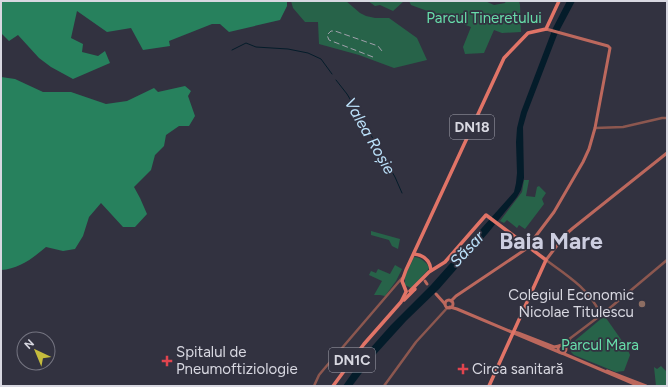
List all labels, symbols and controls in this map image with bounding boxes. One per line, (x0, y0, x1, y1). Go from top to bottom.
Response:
park label: Parcul Tineretului (426, 9, 542, 27)
water label: Valea Roșie (341, 95, 400, 178)
road number: DN18 (450, 115, 494, 139)
water label: Săsar (446, 227, 489, 271)
district label: Baia Mare (499, 227, 603, 255)
place label: Colegiul Economic Nicolae Titulescu (508, 286, 634, 321)
marker: Colegiul Economic Nicolae Titulescu (637, 299, 647, 309)
north arrow (16, 331, 56, 371)
park label: Parcul Mara (561, 336, 639, 354)
text: N (22, 337, 37, 352)
place label: Spitalul de Pneumoftiziologie (176, 343, 298, 378)
road number: DN1C (329, 348, 375, 372)
marker: Spitalul de Pneumoftiziologie (161, 355, 173, 367)
place label: Circa sanitară (472, 360, 563, 378)
marker: Circa sanitară (457, 363, 469, 375)

